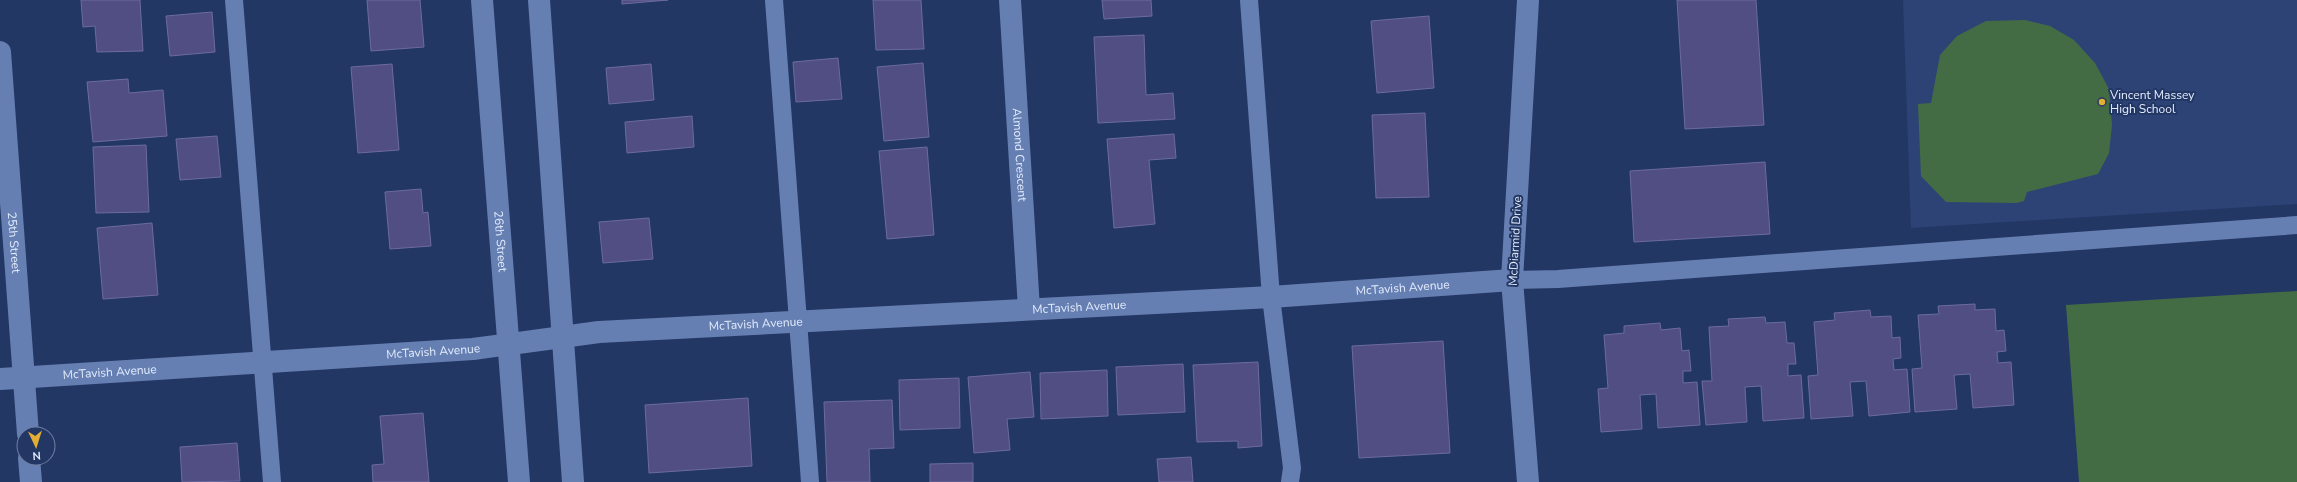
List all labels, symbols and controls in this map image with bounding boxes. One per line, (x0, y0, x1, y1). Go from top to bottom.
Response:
place label: Vincent Massey High School (2109, 87, 2195, 117)
marker: Vincent Massey High School (2097, 97, 2107, 107)
street label: Almond Crescent (1009, 108, 1030, 203)
street label: McDiarmid Drive (1505, 196, 1525, 286)
street label: 26th Street (490, 210, 511, 273)
street label: 25th Street (4, 211, 24, 274)
street label: McTavish Avenue (1355, 276, 1450, 299)
street label: McTavish Avenue (1032, 297, 1127, 317)
street label: McTavish Avenue (708, 313, 803, 334)
street label: McTavish Avenue (386, 340, 481, 362)
street label: McTavish Avenue (62, 361, 157, 383)
north arrow (16, 426, 56, 466)
text: N (32, 448, 41, 463)

